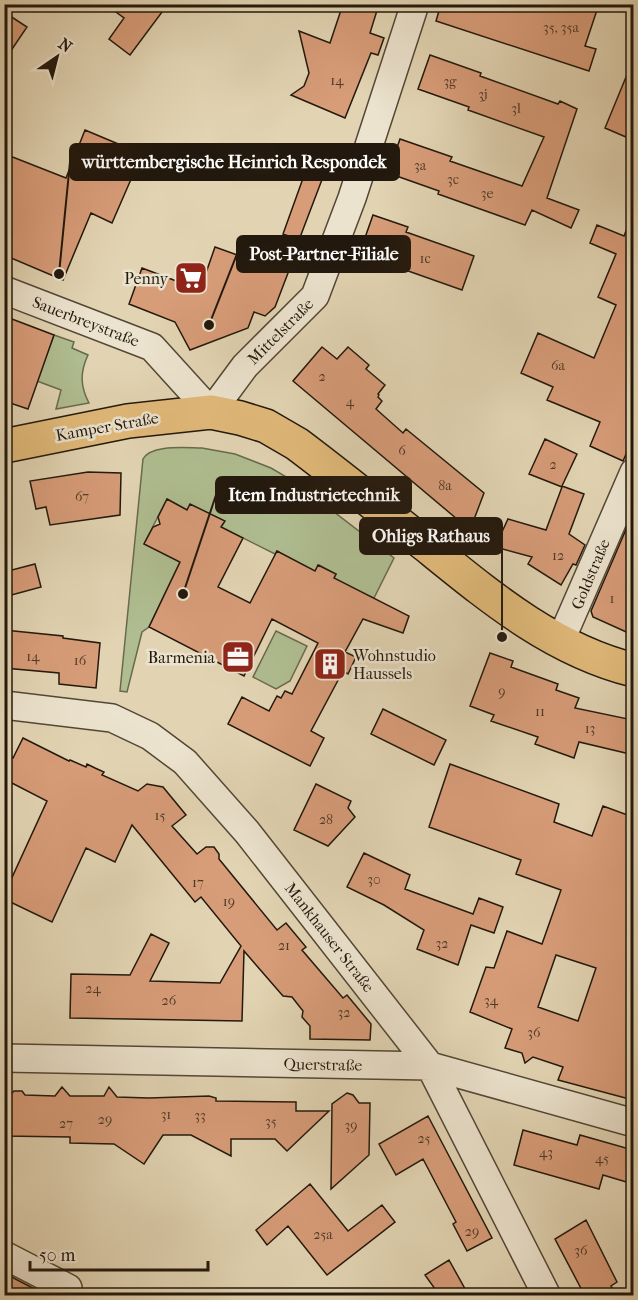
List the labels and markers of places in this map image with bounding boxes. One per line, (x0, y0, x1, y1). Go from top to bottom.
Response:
callout: württembergische Heinrich Respondek (70, 144, 399, 180)
callout: Post-Partner-Filiale (237, 236, 410, 272)
supermarket icon: Penny (173, 260, 209, 296)
place label: Penny (124, 269, 168, 288)
callout: Item Industrietechnik (216, 477, 411, 513)
callout: Ohligs Rathaus (360, 518, 502, 554)
office icon: Barmenia (220, 639, 256, 675)
building icon: Wohnstudio Haussels (312, 646, 348, 682)
place label: Wohnstudio Haussels (352, 646, 436, 683)
place label: Barmenia (148, 648, 216, 667)

